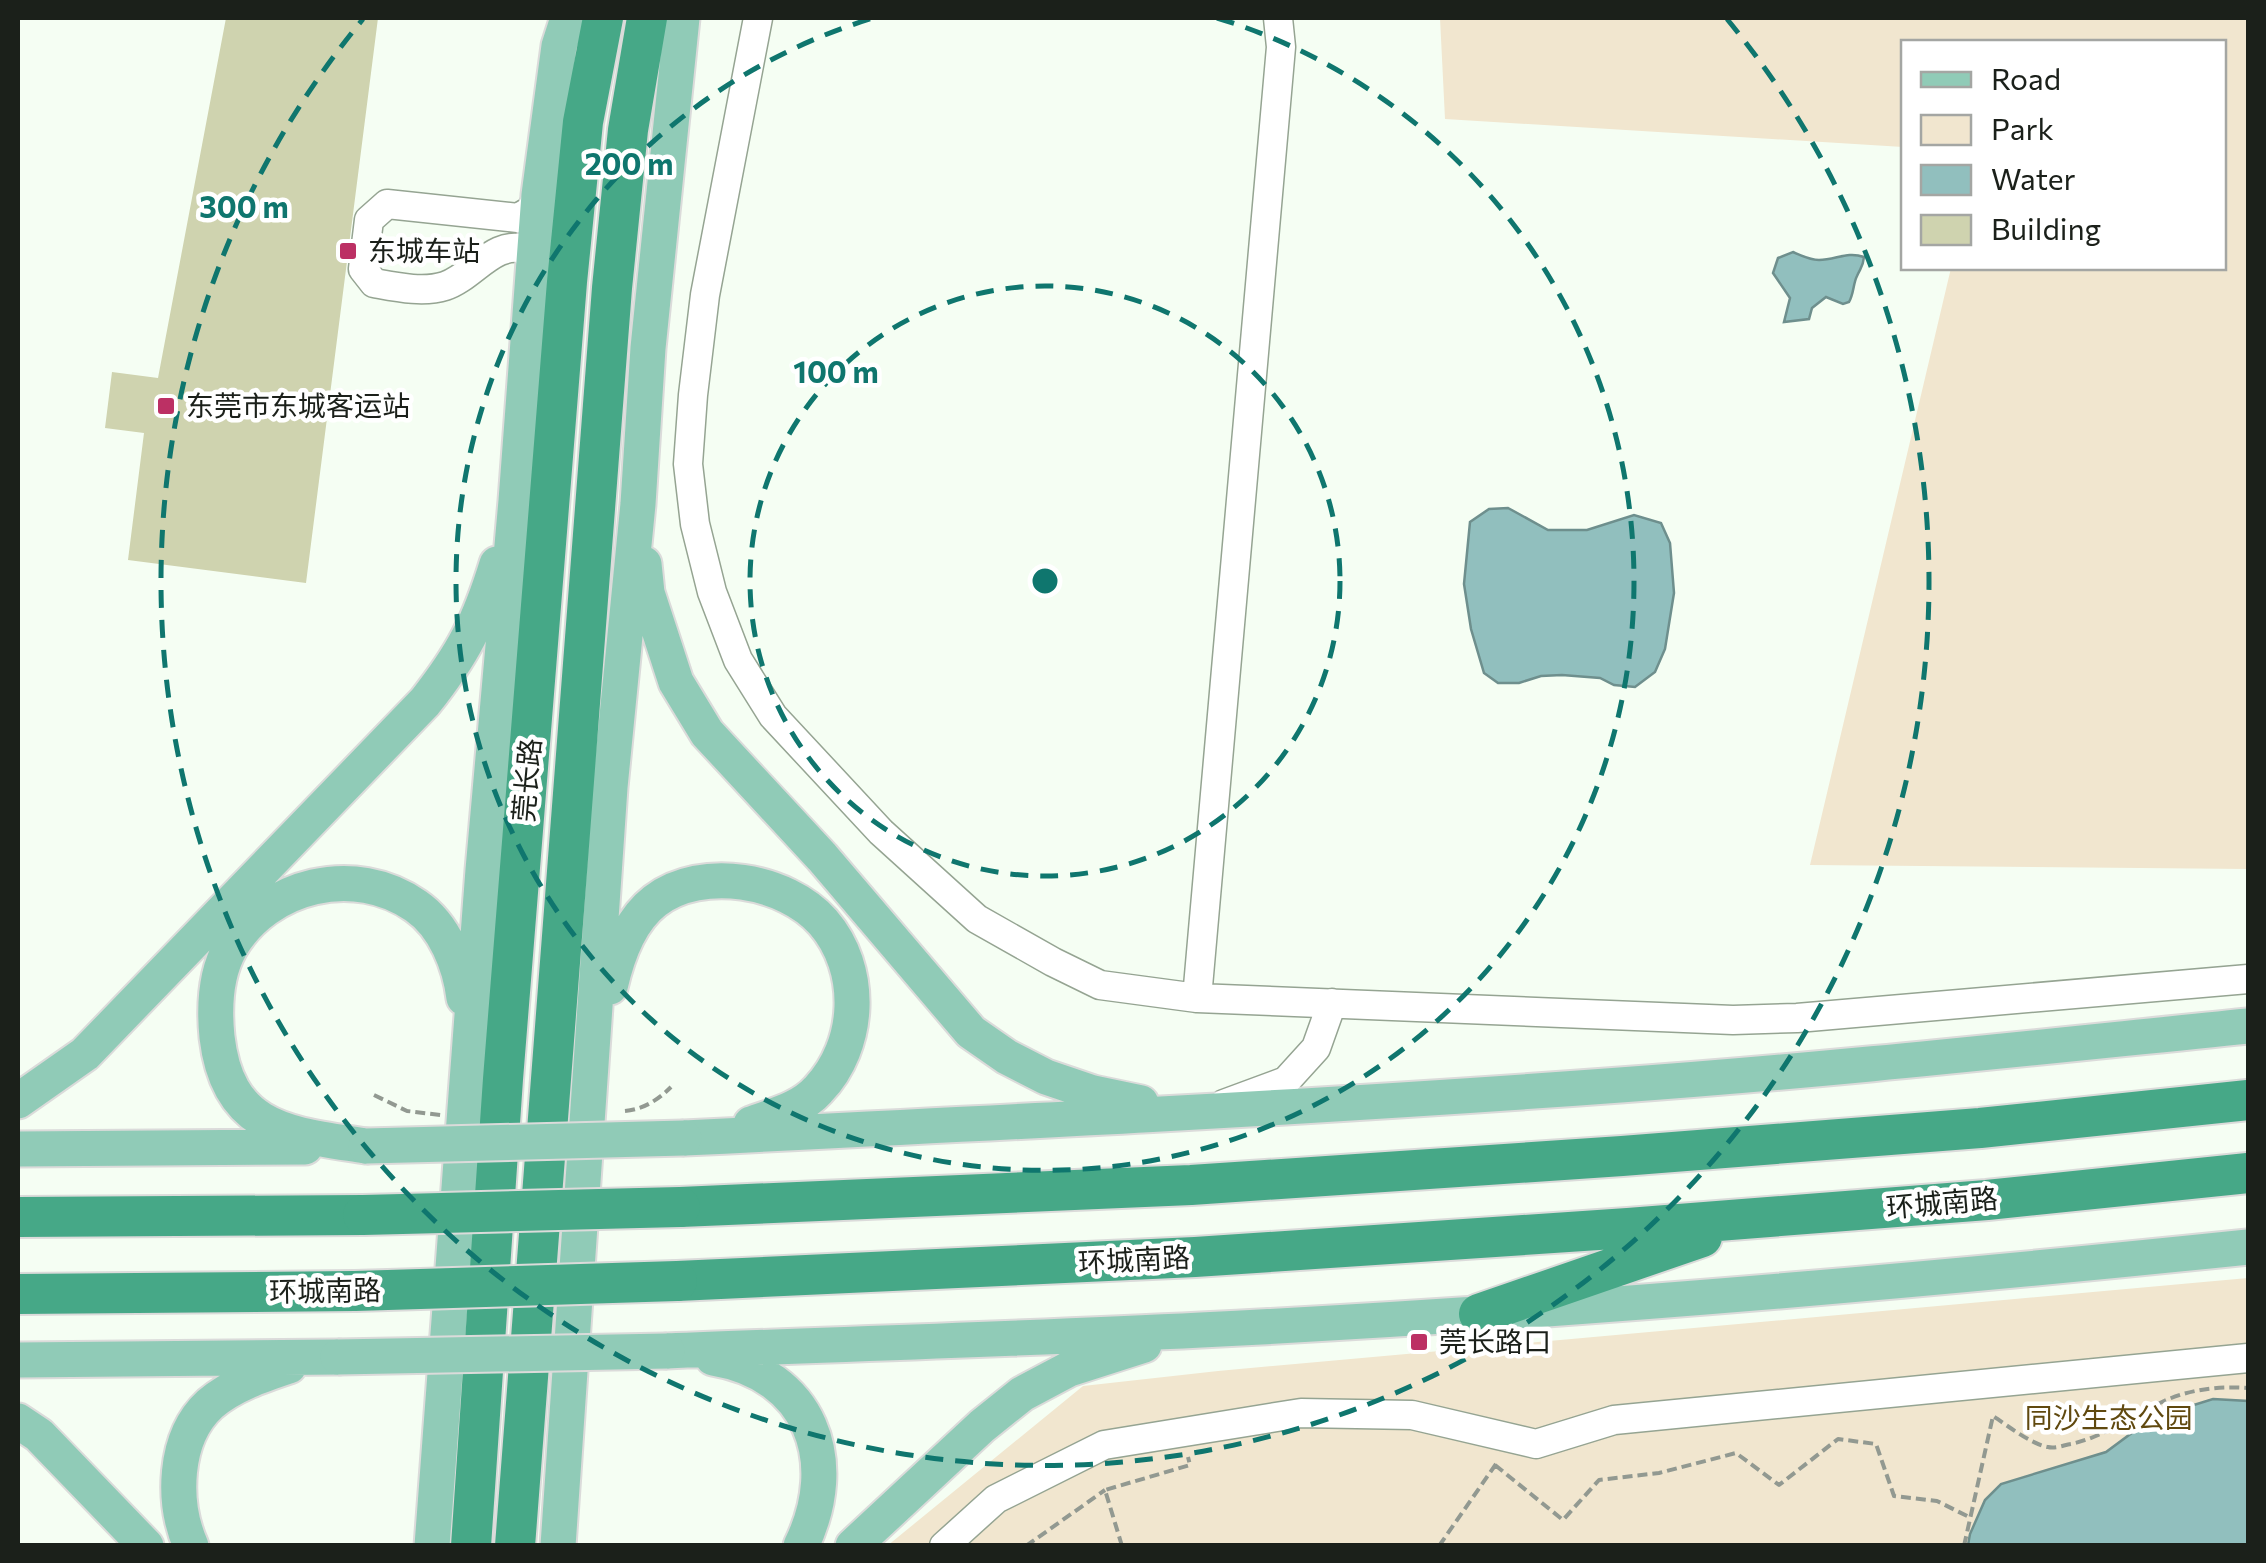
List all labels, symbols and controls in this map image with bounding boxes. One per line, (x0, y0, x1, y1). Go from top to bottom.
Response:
legend (1901, 40, 2226, 270)
text: Road (1991, 59, 2061, 96)
text: Park (1991, 109, 2054, 146)
text: 200 m (585, 144, 673, 181)
text: Water (1991, 159, 2076, 196)
text: 300 m (199, 187, 289, 224)
text: Building (1991, 209, 2101, 246)
place label: 东城车站 (368, 233, 480, 267)
marker: 东城车站 (337, 240, 359, 262)
text: 100 m (793, 352, 879, 389)
place label: 东莞市东城客运站 (186, 388, 410, 422)
marker: 东莞市东城客运站 (155, 395, 177, 417)
centre of rings (1027, 563, 1063, 599)
street label: 莞长路 (505, 737, 547, 823)
street label: 环城南路 (1885, 1180, 1999, 1224)
street label: 环城南路 (1077, 1239, 1191, 1279)
street label: 环城南路 (269, 1272, 381, 1308)
place label: 莞长路口 (1439, 1324, 1551, 1358)
marker: 莞长路口 (1408, 1331, 1430, 1353)
park label: 同沙生态公园 (2025, 1400, 2193, 1434)

